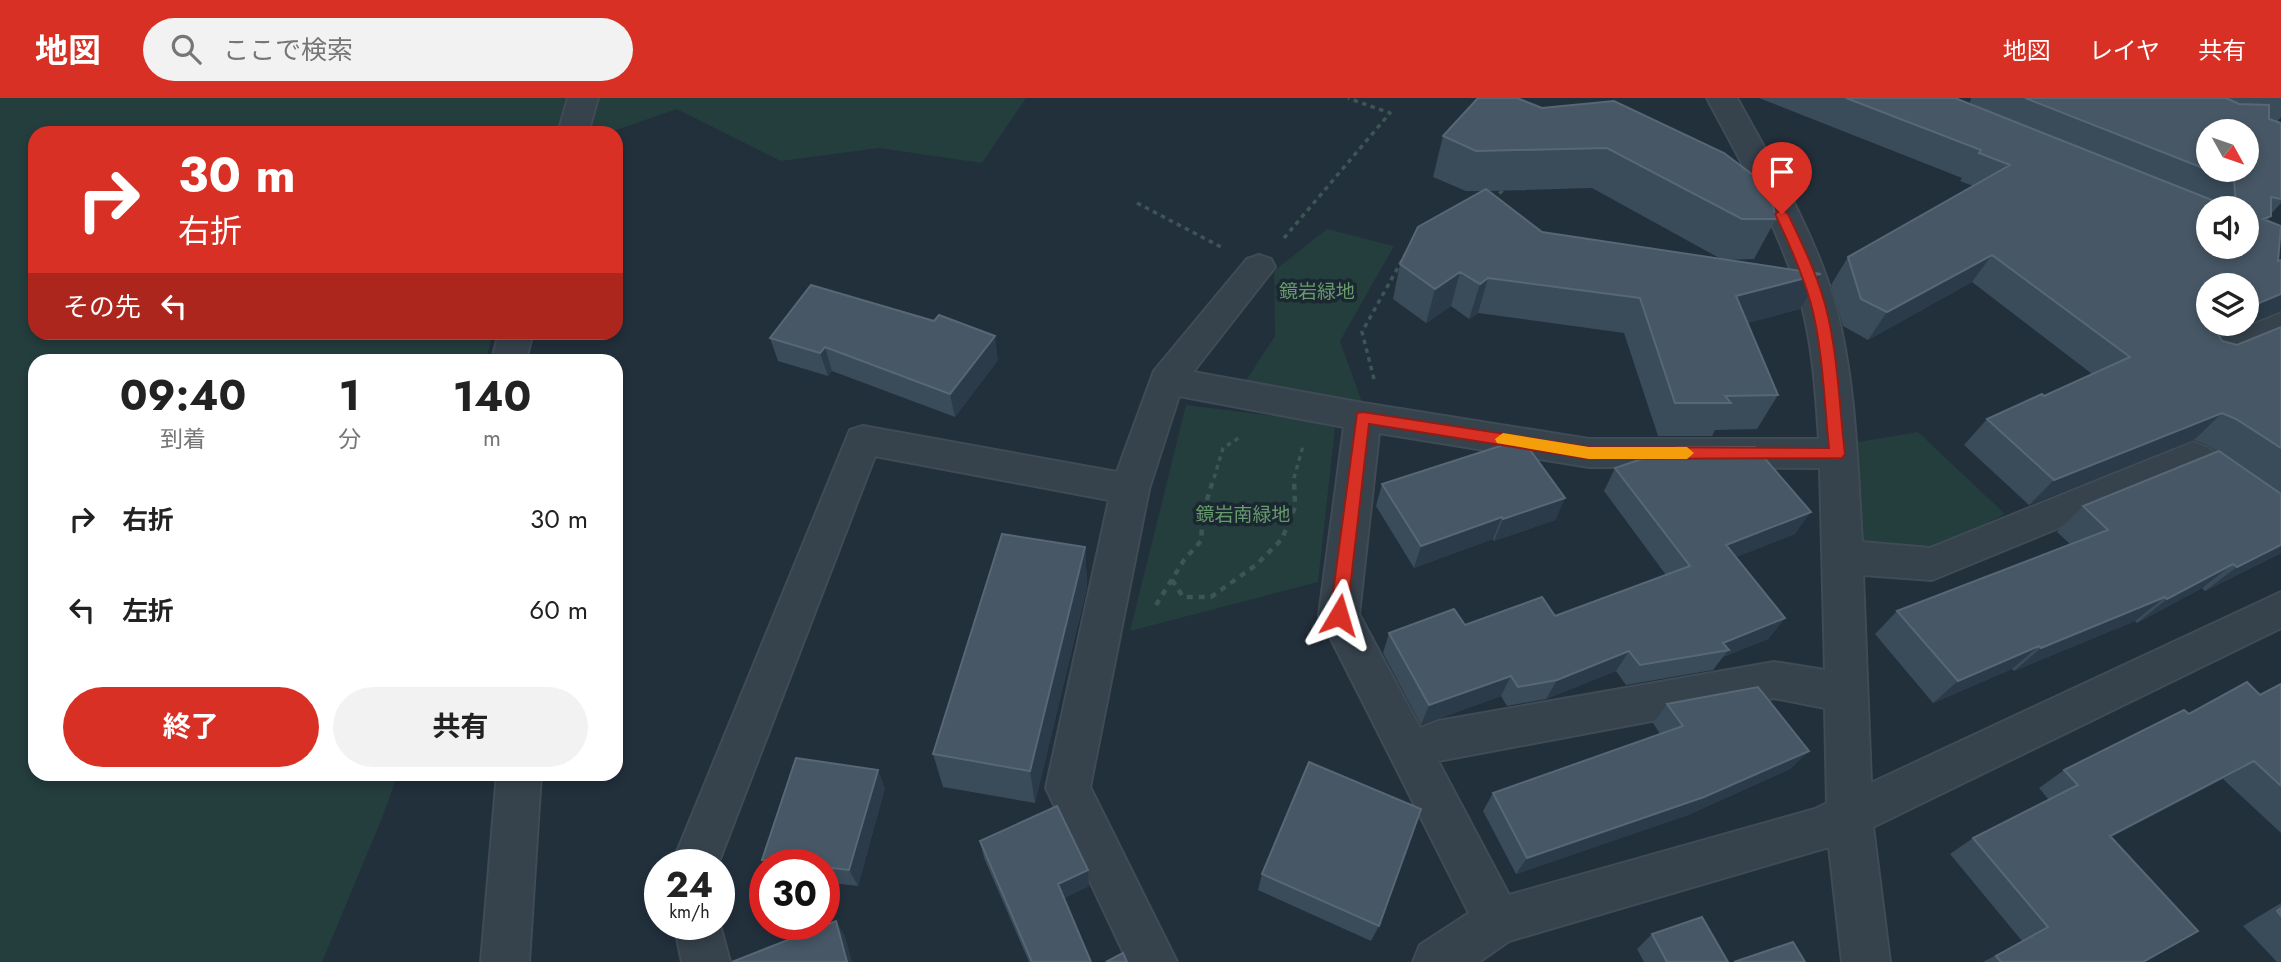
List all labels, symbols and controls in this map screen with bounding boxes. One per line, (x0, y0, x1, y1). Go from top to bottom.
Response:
search box (143, 18, 633, 81)
text: 地図 (35, 27, 101, 74)
icon: search (167, 30, 205, 68)
text: ここで検索 (223, 31, 353, 69)
text: 地図 (2003, 33, 2051, 68)
text: レイヤ (2089, 33, 2160, 68)
text: 共有 (2198, 33, 2246, 68)
north arrow (2196, 119, 2259, 182)
map controls (2196, 119, 2259, 336)
text: 30 m (178, 140, 296, 210)
pin (1752, 142, 1812, 214)
icon: arrive (1763, 153, 1801, 191)
icon: right (63, 154, 154, 245)
button: sound (2196, 196, 2259, 259)
text: 右折 (178, 208, 242, 254)
button: layers (2196, 273, 2259, 336)
park label: 鏡岩緑地 (1279, 278, 1355, 305)
icon: left (155, 287, 193, 325)
text: その先 (63, 288, 141, 326)
text: 09:40 (120, 365, 246, 426)
text: 1 (339, 365, 360, 426)
text: 140 (453, 366, 531, 427)
text: m (483, 421, 501, 455)
text: 到着 (160, 422, 206, 456)
text: 分 (338, 422, 361, 456)
icon: right (63, 500, 101, 538)
text: 30 m (530, 500, 588, 538)
text: 右折 (122, 501, 174, 539)
park label: 鏡岩南緑地 (1195, 501, 1291, 528)
position arrow (1302, 578, 1376, 652)
icon: left (63, 591, 101, 629)
text: 60 m (529, 591, 588, 629)
text: 左折 (122, 592, 174, 630)
button: 終了 (63, 687, 319, 767)
button: 共有 (333, 687, 588, 767)
speed limit sign: 30 (749, 849, 840, 940)
text: 24 (666, 860, 713, 910)
text: km/h (669, 899, 710, 925)

